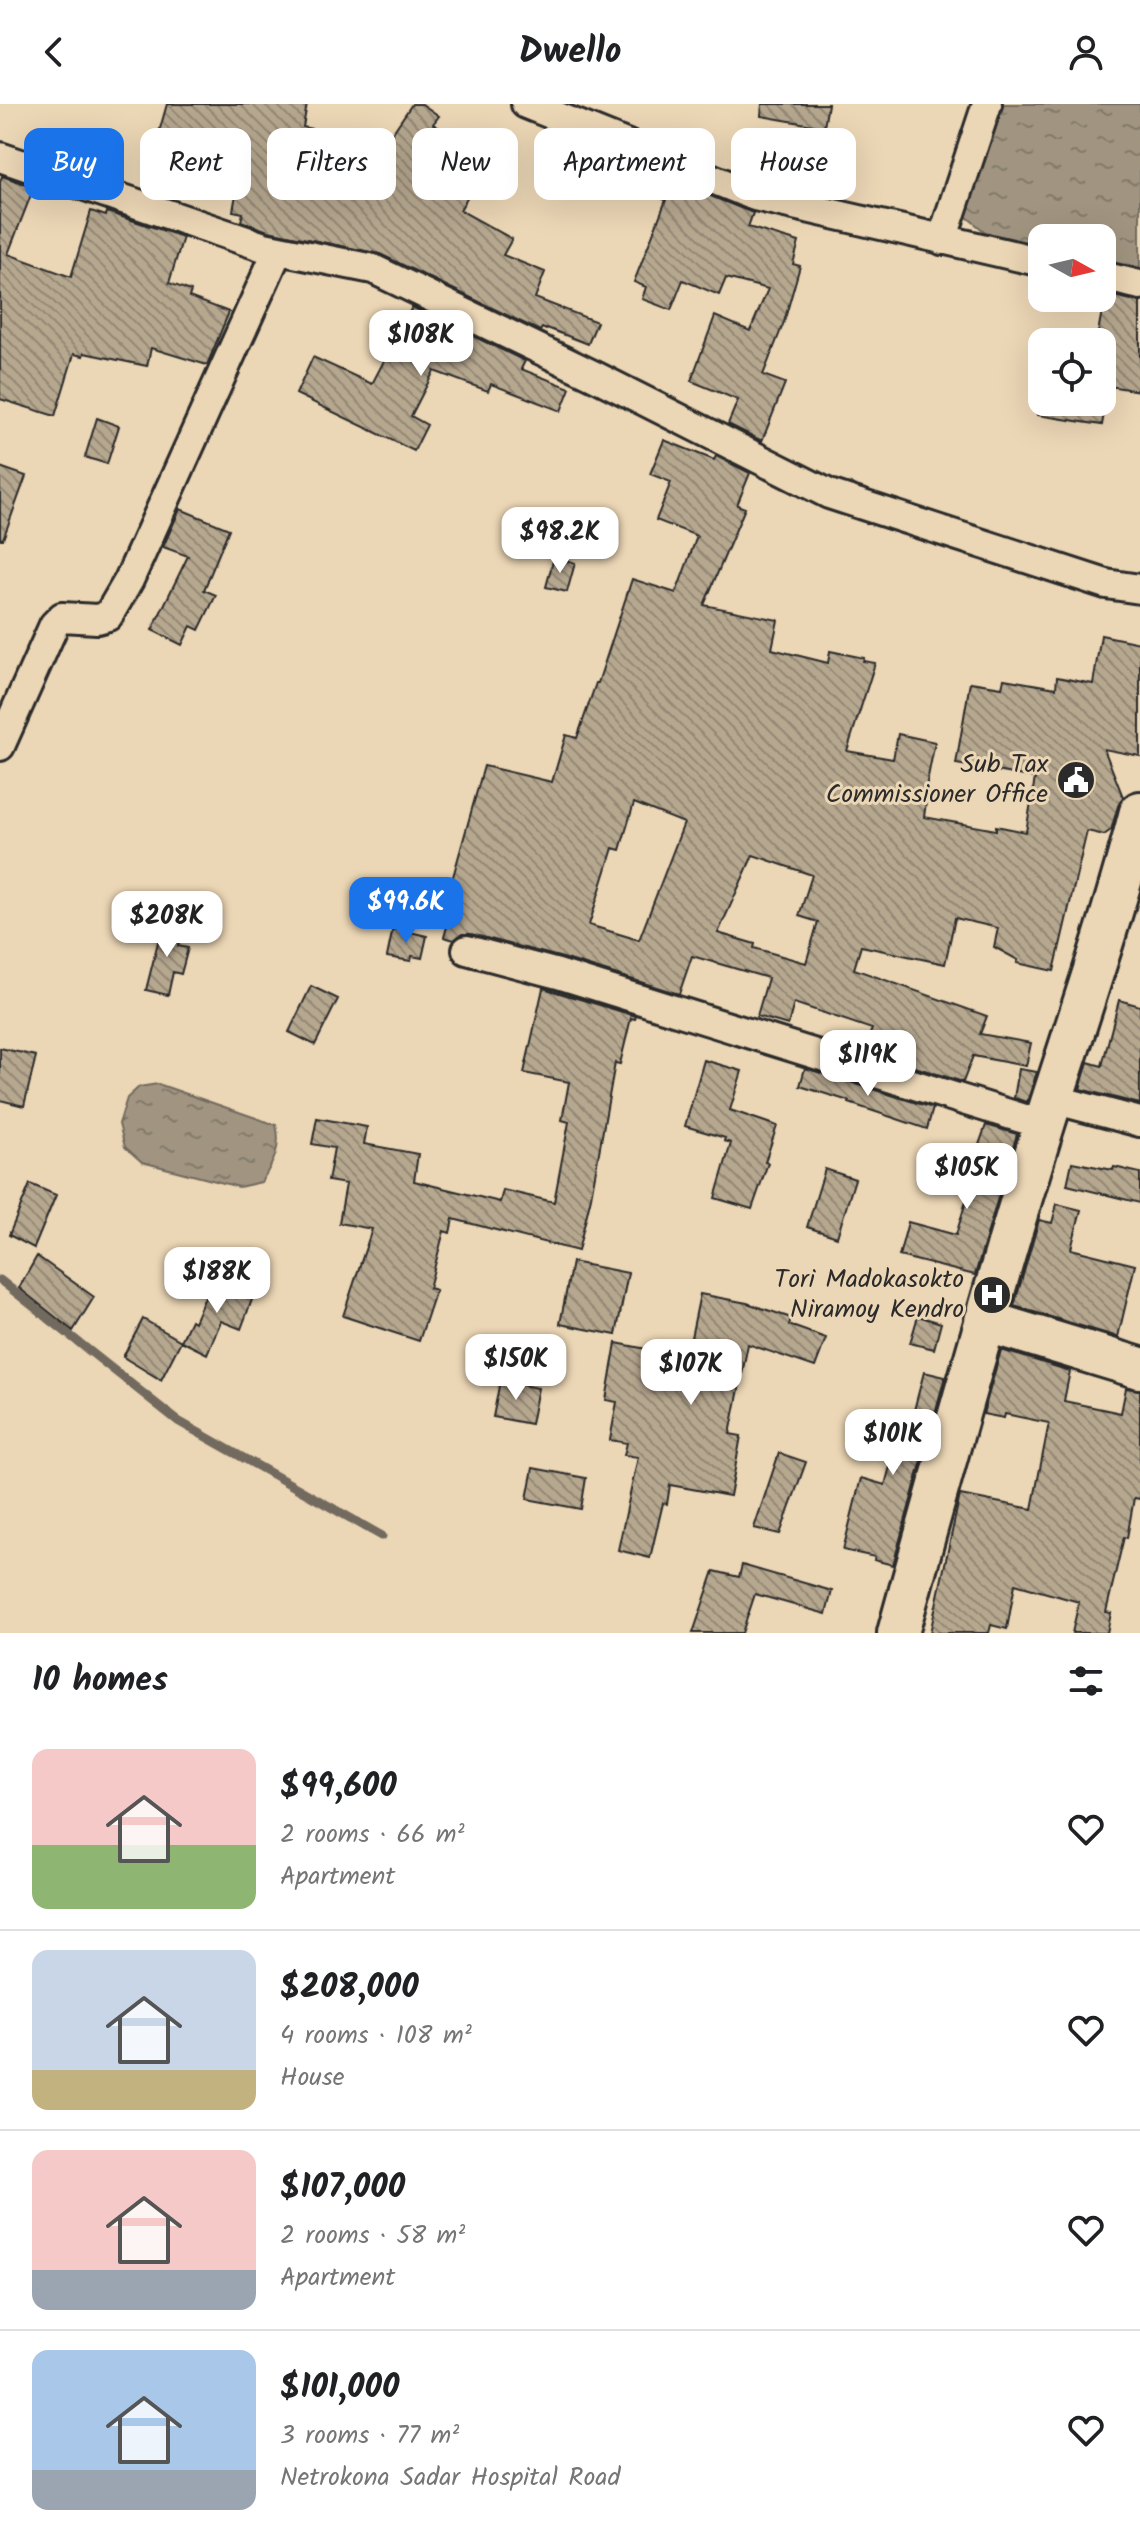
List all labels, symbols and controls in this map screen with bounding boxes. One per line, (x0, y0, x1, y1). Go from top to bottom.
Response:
text: Dwello (519, 24, 621, 81)
icon: back (32, 30, 76, 74)
icon: person (1064, 30, 1108, 74)
chip: Buy (24, 128, 124, 200)
chip: Rent (140, 128, 251, 200)
chip: Filters (267, 128, 396, 200)
chip: New (412, 128, 518, 200)
chip: Apartment (534, 128, 715, 200)
chip: House (731, 128, 856, 200)
north arrow (1028, 224, 1116, 312)
map controls (1028, 224, 1116, 416)
pin: $108K (365, 310, 477, 378)
text: $108K (387, 315, 455, 357)
button: locate (1028, 328, 1116, 416)
pin: $98.2K (495, 507, 625, 575)
text: $98.2K (520, 512, 600, 554)
place label: Sub Tax Commissioner Office (826, 744, 1049, 816)
public building icon: Sub Tax Commissioner Office (1055, 759, 1097, 801)
pin: $99.6K (341, 877, 471, 945)
text: $99.6K (367, 882, 445, 924)
pin: $208K (111, 891, 223, 959)
text: $208K (130, 896, 204, 938)
pin: $119K (812, 1030, 924, 1098)
text: $119K (838, 1035, 898, 1077)
pin: $105K (911, 1143, 1023, 1211)
text: $105K (934, 1148, 1000, 1190)
pin: $188K (161, 1247, 273, 1315)
text: $188K (182, 1252, 252, 1294)
place label: Tori Madokasokto Niramoy Kendro (774, 1259, 964, 1331)
hospital icon: Tori Madokasokto Niramoy Kendro (971, 1274, 1013, 1316)
pin: $150K (460, 1334, 572, 1402)
text: $150K (483, 1339, 549, 1381)
pin: $107K (635, 1339, 747, 1407)
text: $107K (659, 1344, 723, 1386)
pin: $101K (837, 1409, 949, 1477)
text: $101K (863, 1414, 923, 1456)
text: 10 homes (32, 1654, 168, 1708)
icon: filters (1064, 1659, 1108, 1703)
text: $99,600 (280, 1760, 397, 1814)
icon: home (96, 1781, 192, 1877)
icon: heart (1064, 1807, 1108, 1851)
text: 2 rooms · 66 m² (280, 1814, 465, 1856)
text: Apartment (280, 1856, 395, 1898)
text: $208,000 (280, 1961, 419, 2015)
icon: home (96, 1982, 192, 2078)
icon: heart (1064, 2008, 1108, 2052)
text: 4 rooms · 108 m² (280, 2015, 472, 2057)
text: House (280, 2057, 344, 2099)
text: $107,000 (280, 2161, 405, 2215)
icon: home (96, 2182, 192, 2278)
icon: heart (1064, 2208, 1108, 2252)
text: 2 rooms · 58 m² (280, 2215, 465, 2257)
text: Apartment (280, 2257, 395, 2299)
text: $101,000 (280, 2361, 399, 2415)
icon: home (96, 2382, 192, 2478)
icon: heart (1064, 2408, 1108, 2452)
text: 3 rooms · 77 m² (280, 2415, 459, 2457)
text: Netrokona Sadar Hospital Road (280, 2457, 620, 2499)

